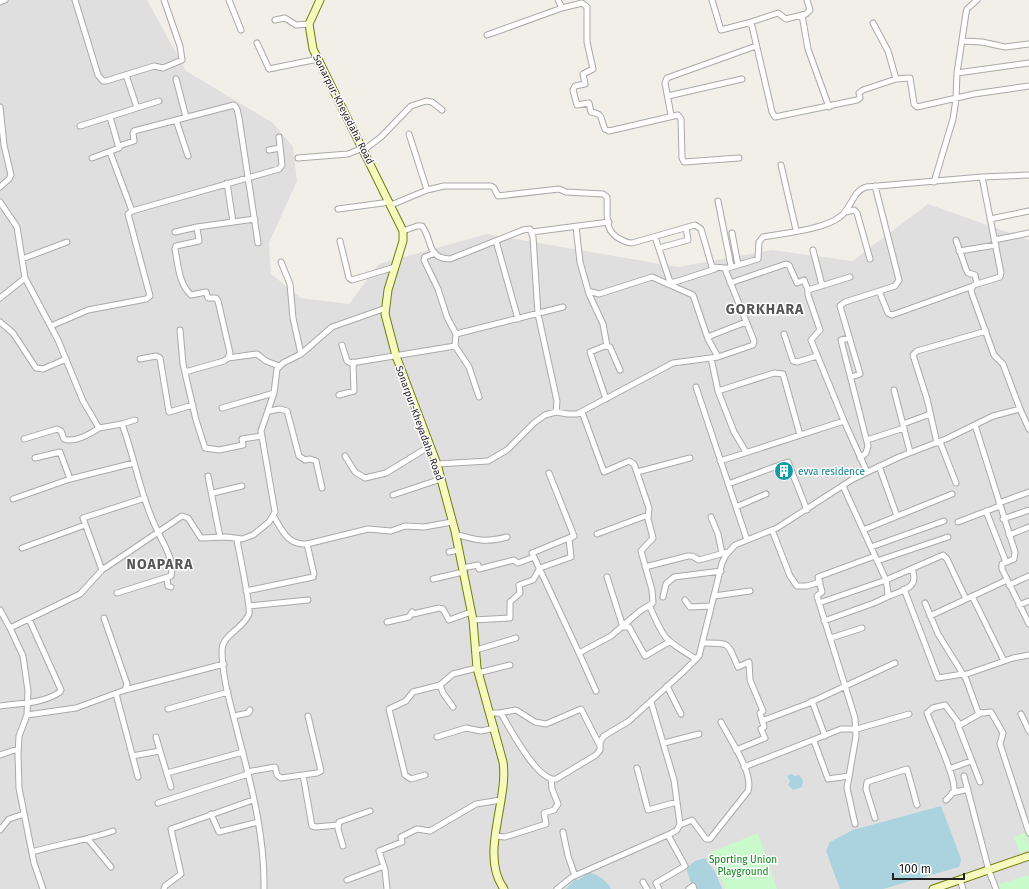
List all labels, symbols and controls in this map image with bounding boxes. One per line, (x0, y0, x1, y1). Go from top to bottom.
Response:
street label: Sonarpur-Kheyadaha Road (310, 53, 376, 166)
district label: GORKHARA (726, 301, 804, 318)
street label: Sonarpur-Kheyadaha Road (393, 364, 445, 483)
building icon: evva residence (773, 460, 795, 482)
place label: evva residence (798, 466, 865, 478)
district label: NOAPARA (127, 556, 193, 573)
park label: Sporting Union Playground (709, 854, 777, 878)
scale bar (893, 855, 964, 881)
text: 100 m (899, 862, 931, 876)

